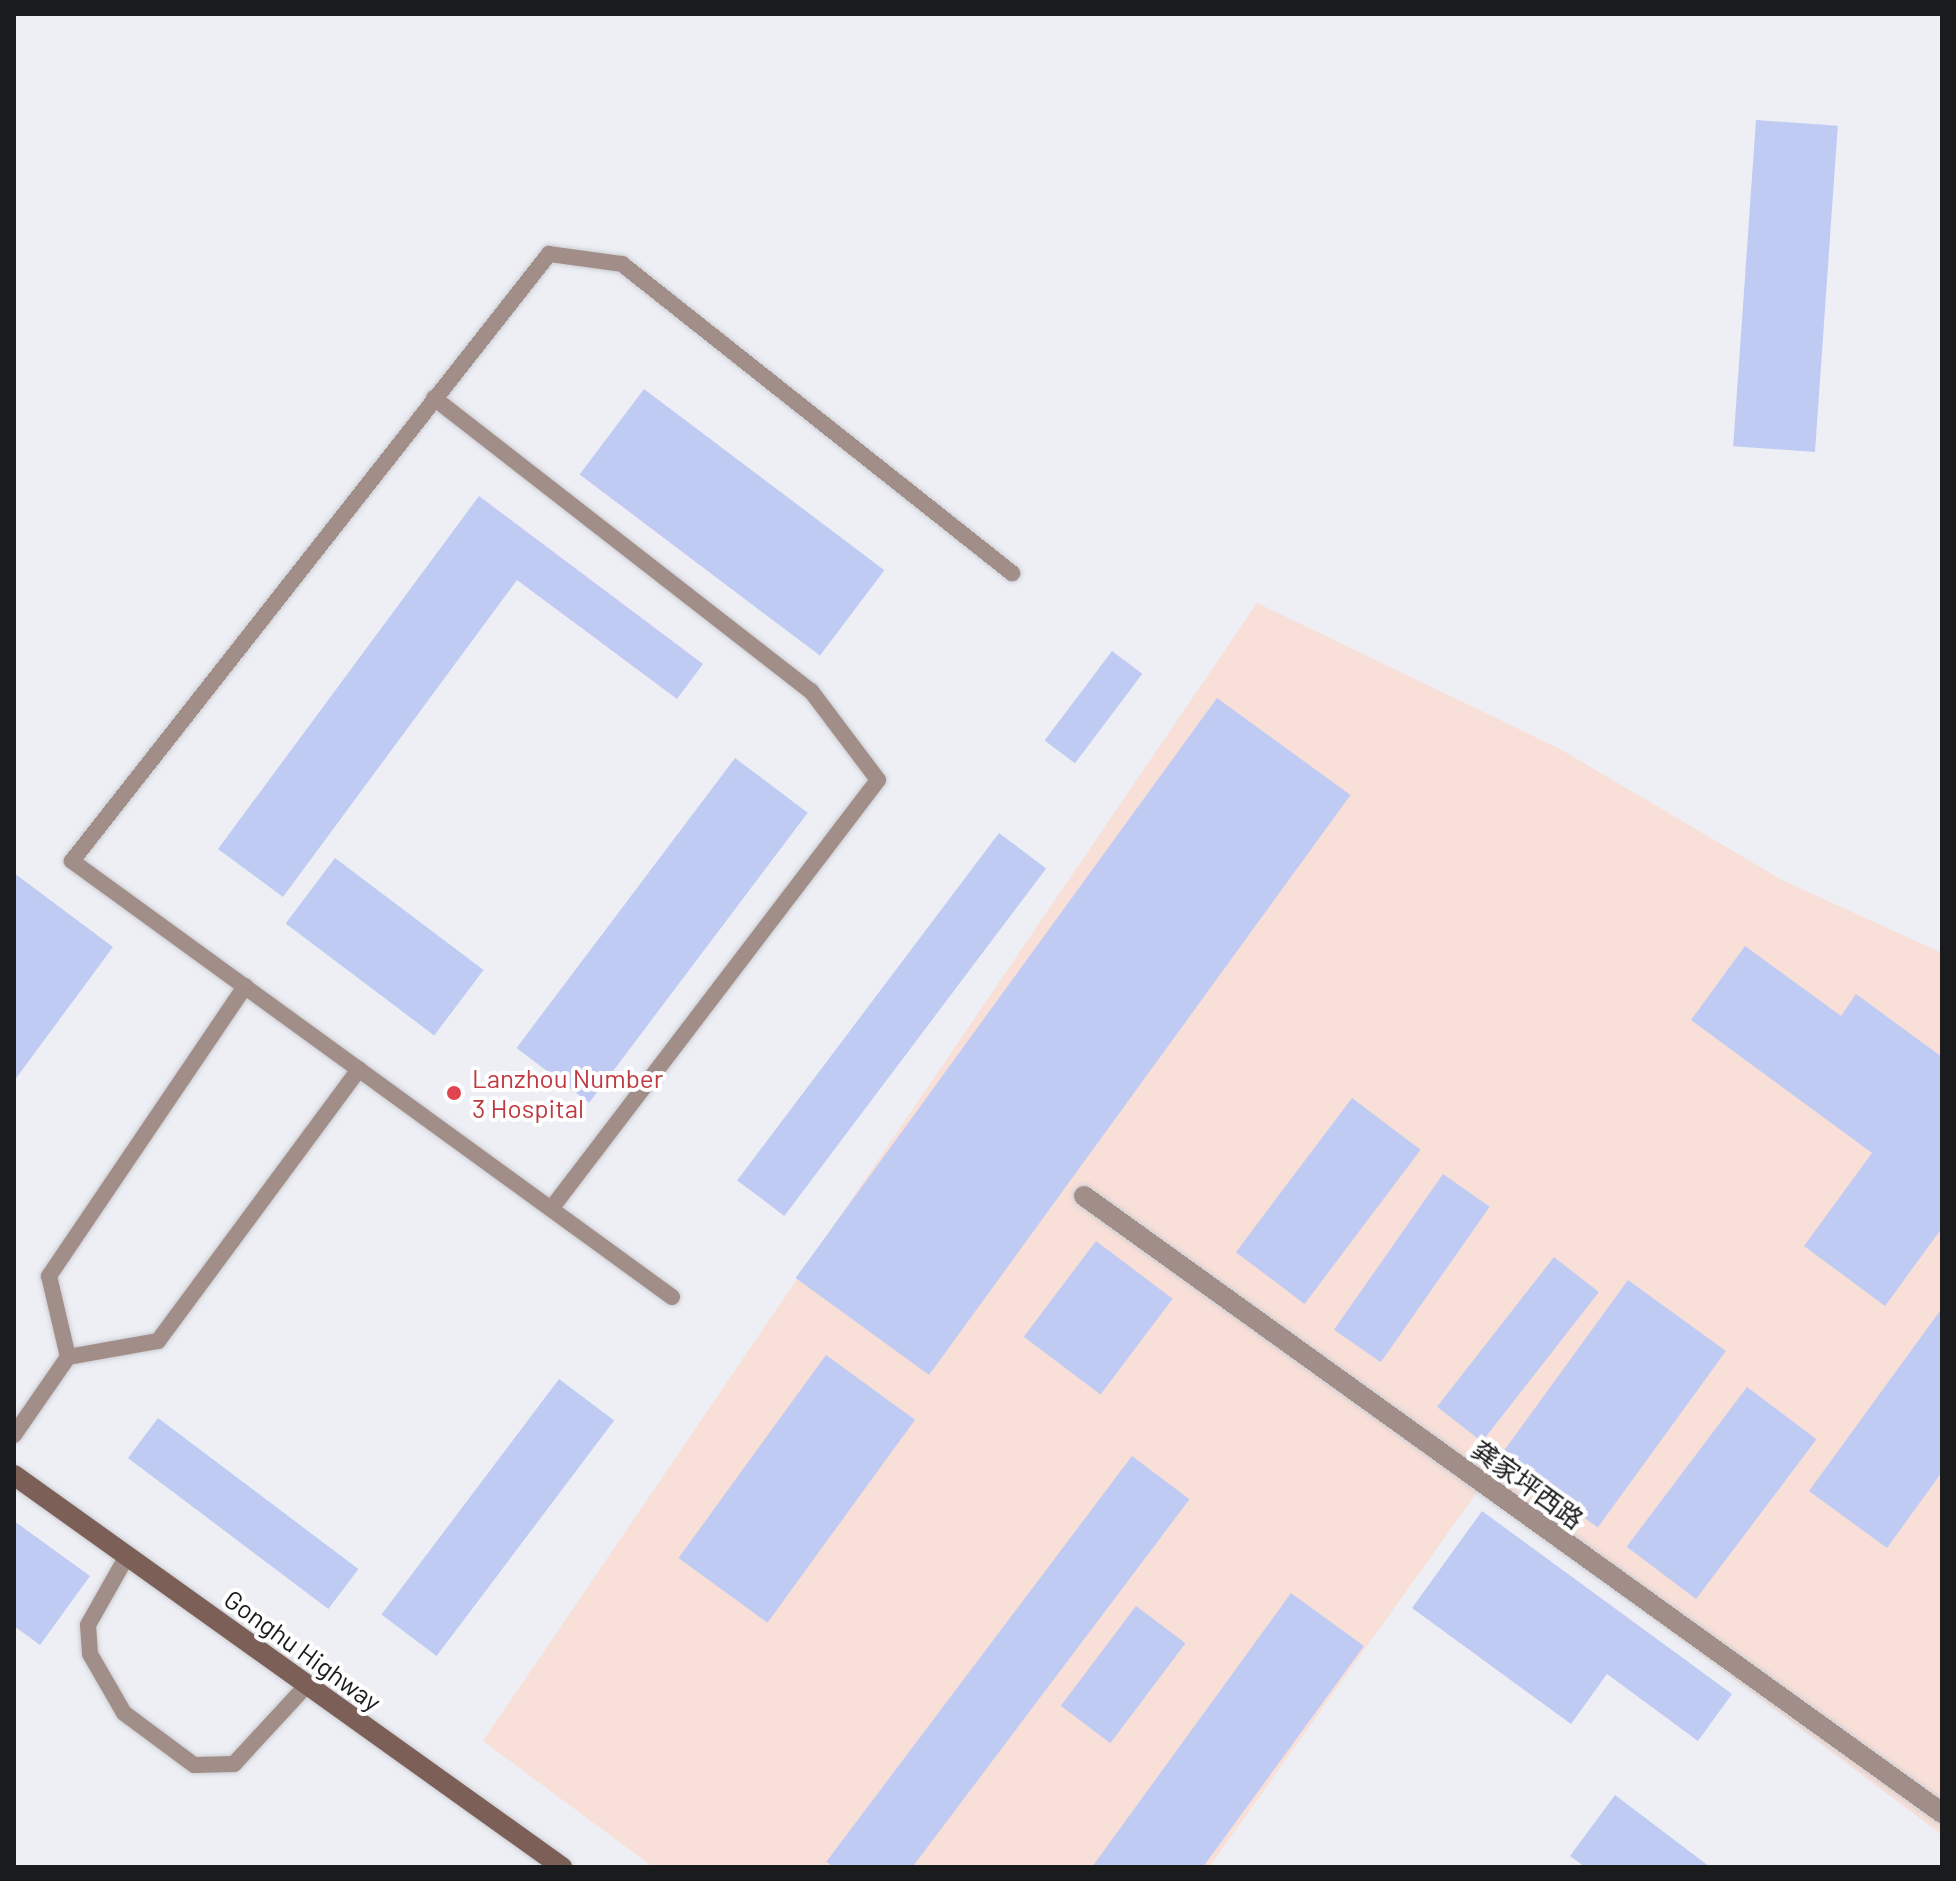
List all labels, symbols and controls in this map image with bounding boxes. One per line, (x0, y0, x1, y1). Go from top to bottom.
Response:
place label: Lanzhou Number 3 Hospital (472, 1062, 663, 1124)
marker: Lanzhou Number 3 Hospital (443, 1082, 465, 1104)
street label: 龚家坪西路 (1466, 1433, 1590, 1535)
street label: Gonghu Highway (219, 1583, 387, 1717)

